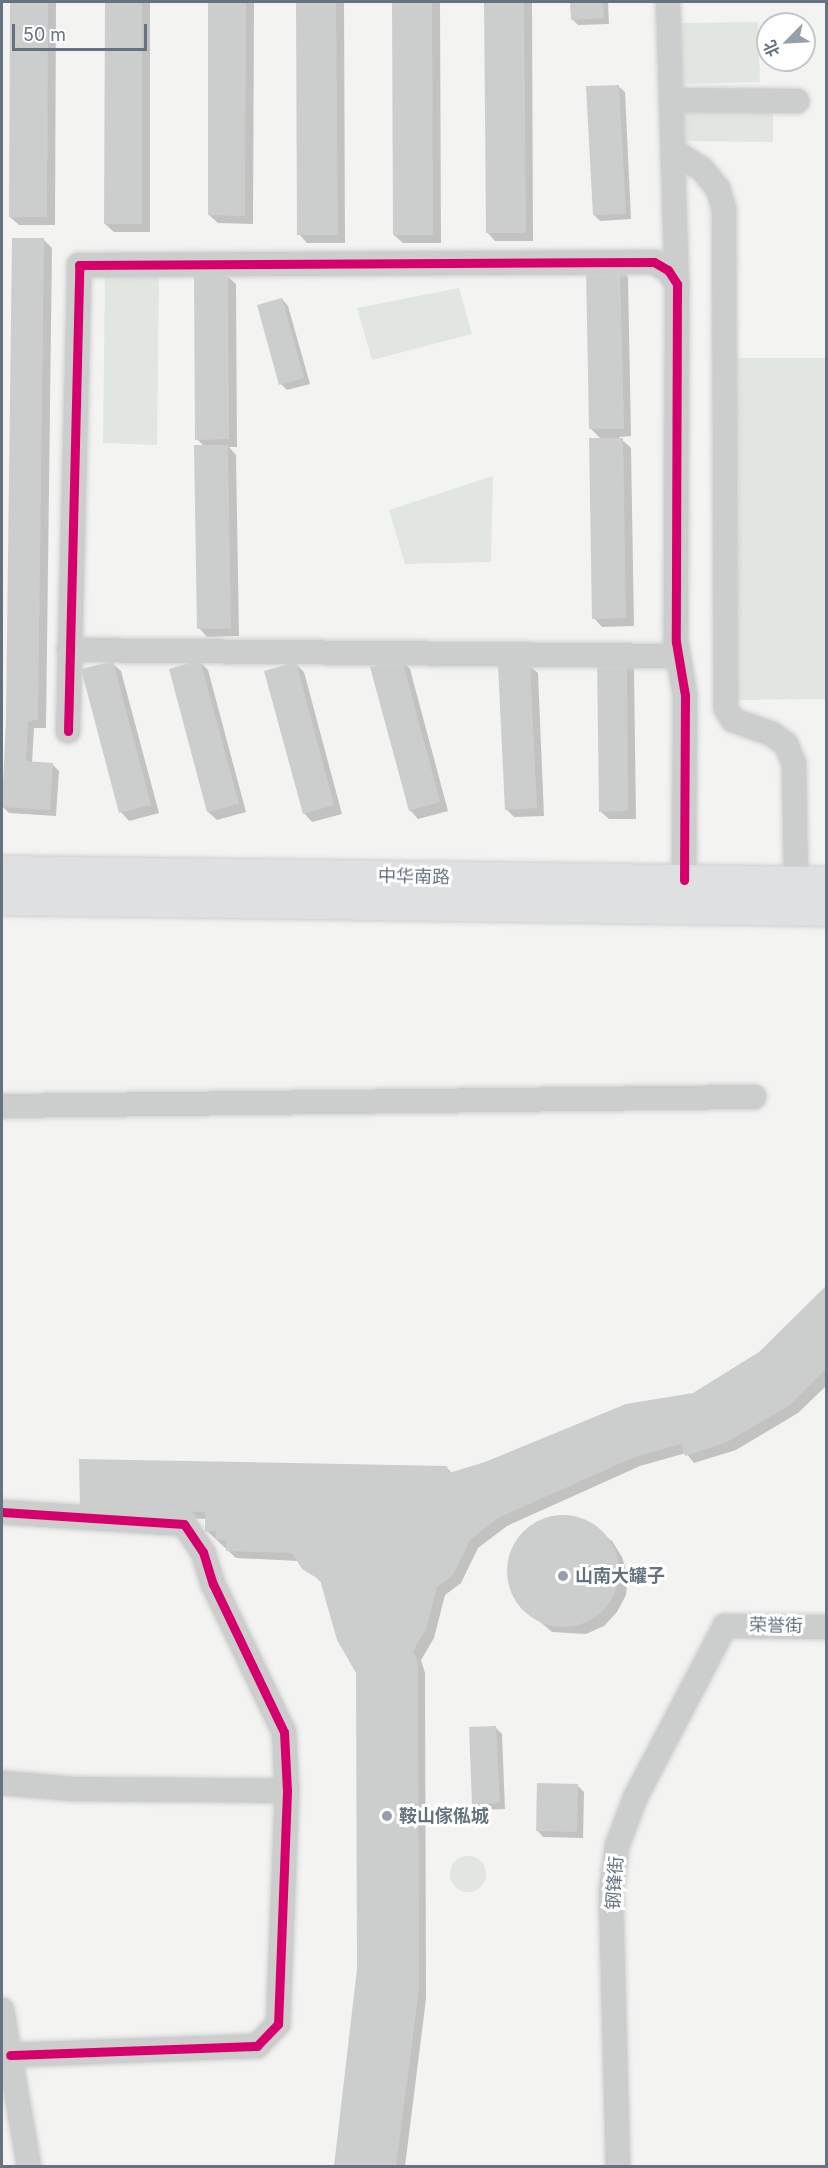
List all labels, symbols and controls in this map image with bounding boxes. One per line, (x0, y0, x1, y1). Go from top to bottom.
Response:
scale bar (15, 12, 150, 50)
north arrow (756, 12, 816, 72)
text: 50 m (23, 24, 66, 45)
text: 北 (759, 37, 784, 60)
street label: 中华南路 (378, 866, 450, 888)
place label: 山南大罐子 (575, 1565, 665, 1587)
marker: 山南大罐子 (556, 1569, 570, 1583)
street label: 荣誉街 (749, 1615, 803, 1637)
place label: 鞍山傢俬城 (399, 1805, 489, 1827)
marker: 鞍山傢俬城 (380, 1809, 394, 1823)
street label: 钢锋街 (602, 1855, 628, 1911)

